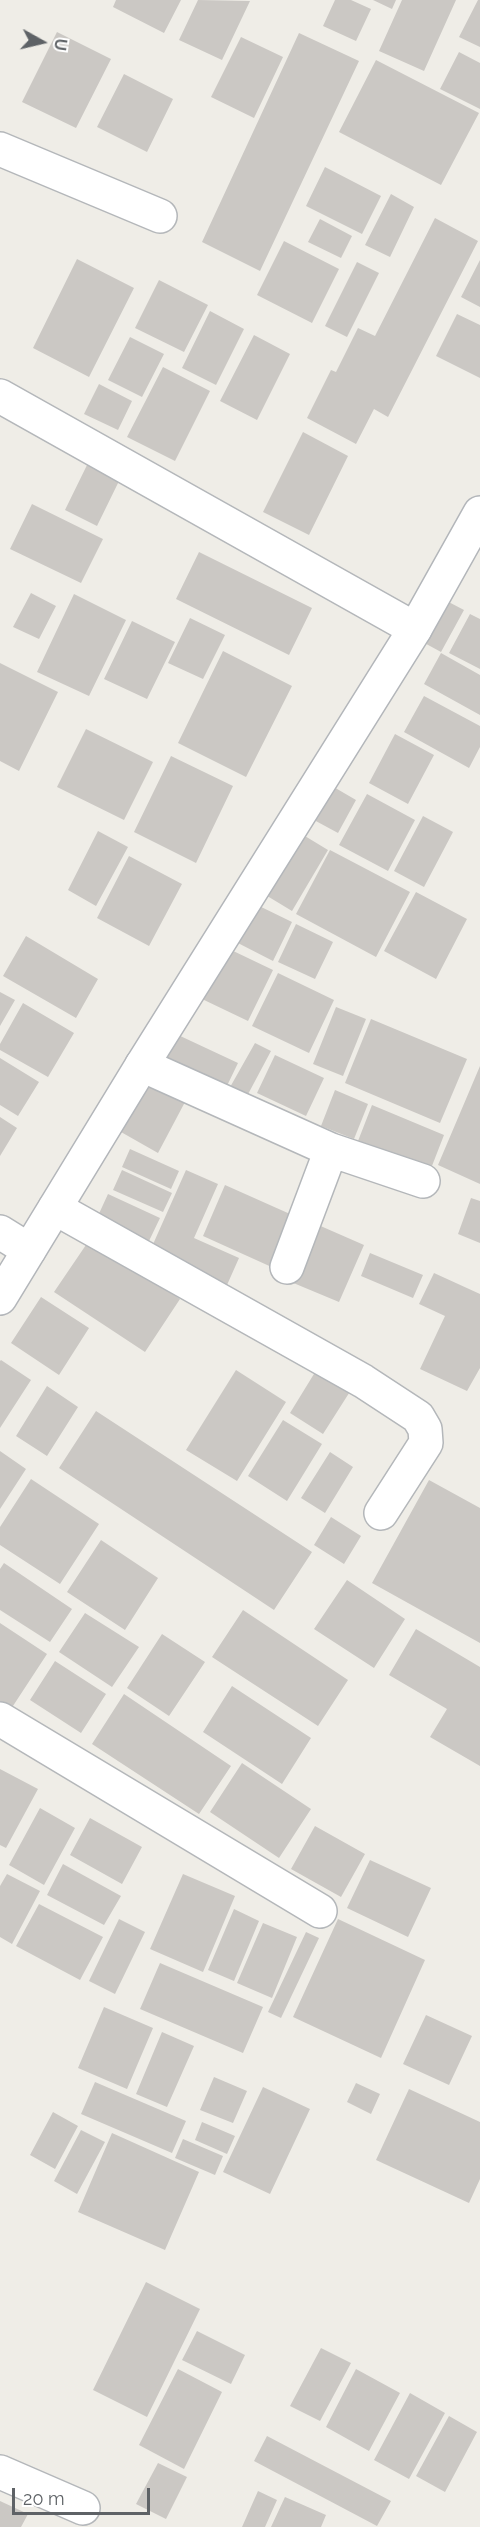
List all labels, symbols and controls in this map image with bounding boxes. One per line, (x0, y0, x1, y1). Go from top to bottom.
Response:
north arrow (12, 12, 72, 72)
text: U (50, 37, 71, 52)
scale bar (15, 2476, 153, 2514)
text: 20 m (23, 2488, 65, 2509)

